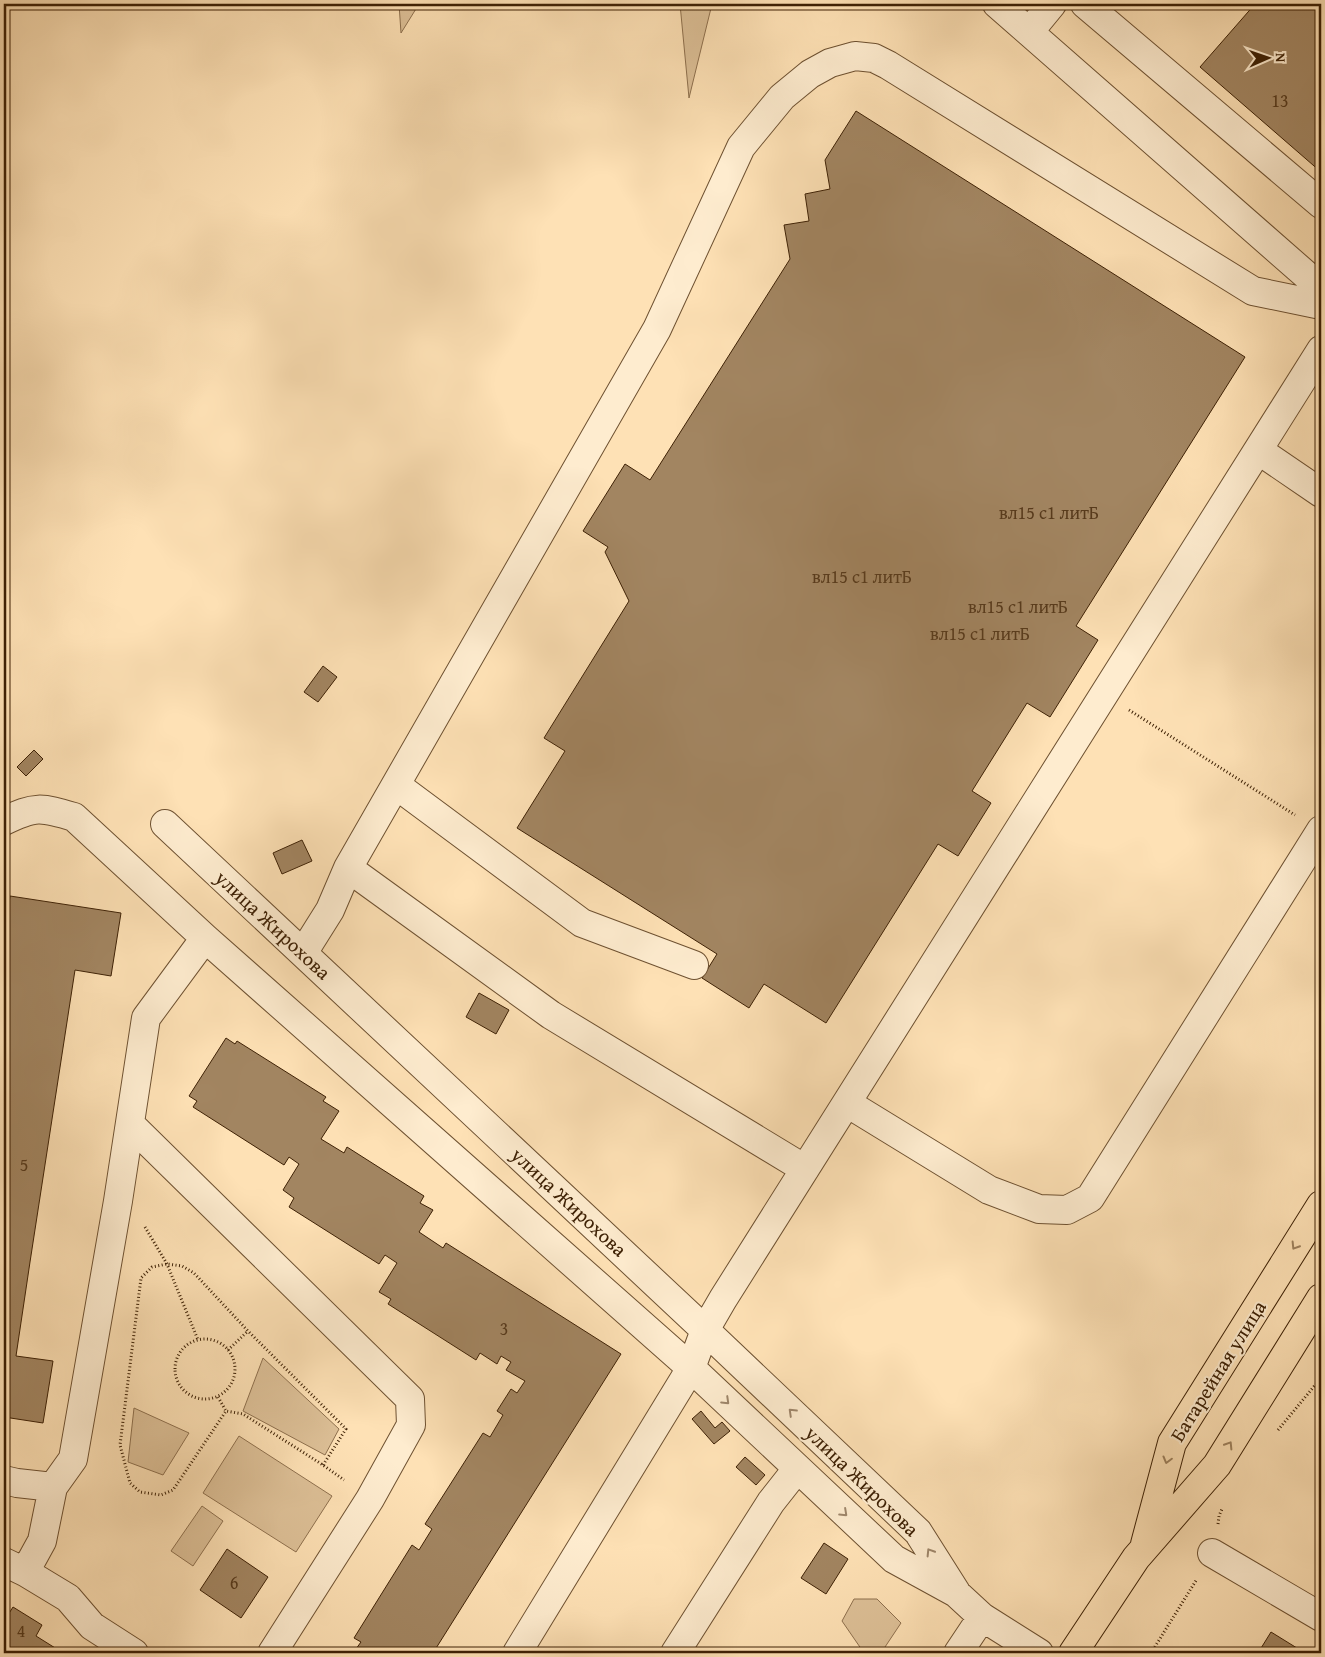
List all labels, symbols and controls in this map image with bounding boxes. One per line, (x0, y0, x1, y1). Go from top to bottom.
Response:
north arrow (1242, 32, 1292, 82)
text: N (1271, 53, 1291, 63)
house number: 13 (1271, 87, 1289, 114)
house number: вл15 с1 литБ (999, 499, 1099, 526)
house number: вл15 с1 литБ (812, 563, 912, 590)
house number: вл15 с1 литБ (968, 593, 1068, 620)
house number: вл15 с1 литБ (930, 620, 1030, 647)
street label: улица Жирохова (208, 863, 338, 986)
street label: улица Жирохова (504, 1140, 634, 1263)
house number: 5 (20, 1151, 28, 1178)
one-way arrow (1292, 1241, 1302, 1250)
street label: Батарейная улица (1162, 1294, 1273, 1447)
house number: 3 (500, 1315, 508, 1342)
one-way arrow (720, 1395, 729, 1404)
one-way arrow (789, 1409, 798, 1418)
street label: улица Жирохова (798, 1418, 926, 1543)
one-way arrow (1223, 1441, 1233, 1450)
one-way arrow (1162, 1456, 1173, 1465)
one-way arrow (839, 1507, 848, 1516)
one-way arrow (927, 1549, 937, 1558)
house number: 6 (230, 1569, 238, 1596)
house number: 4 (17, 1617, 25, 1644)

